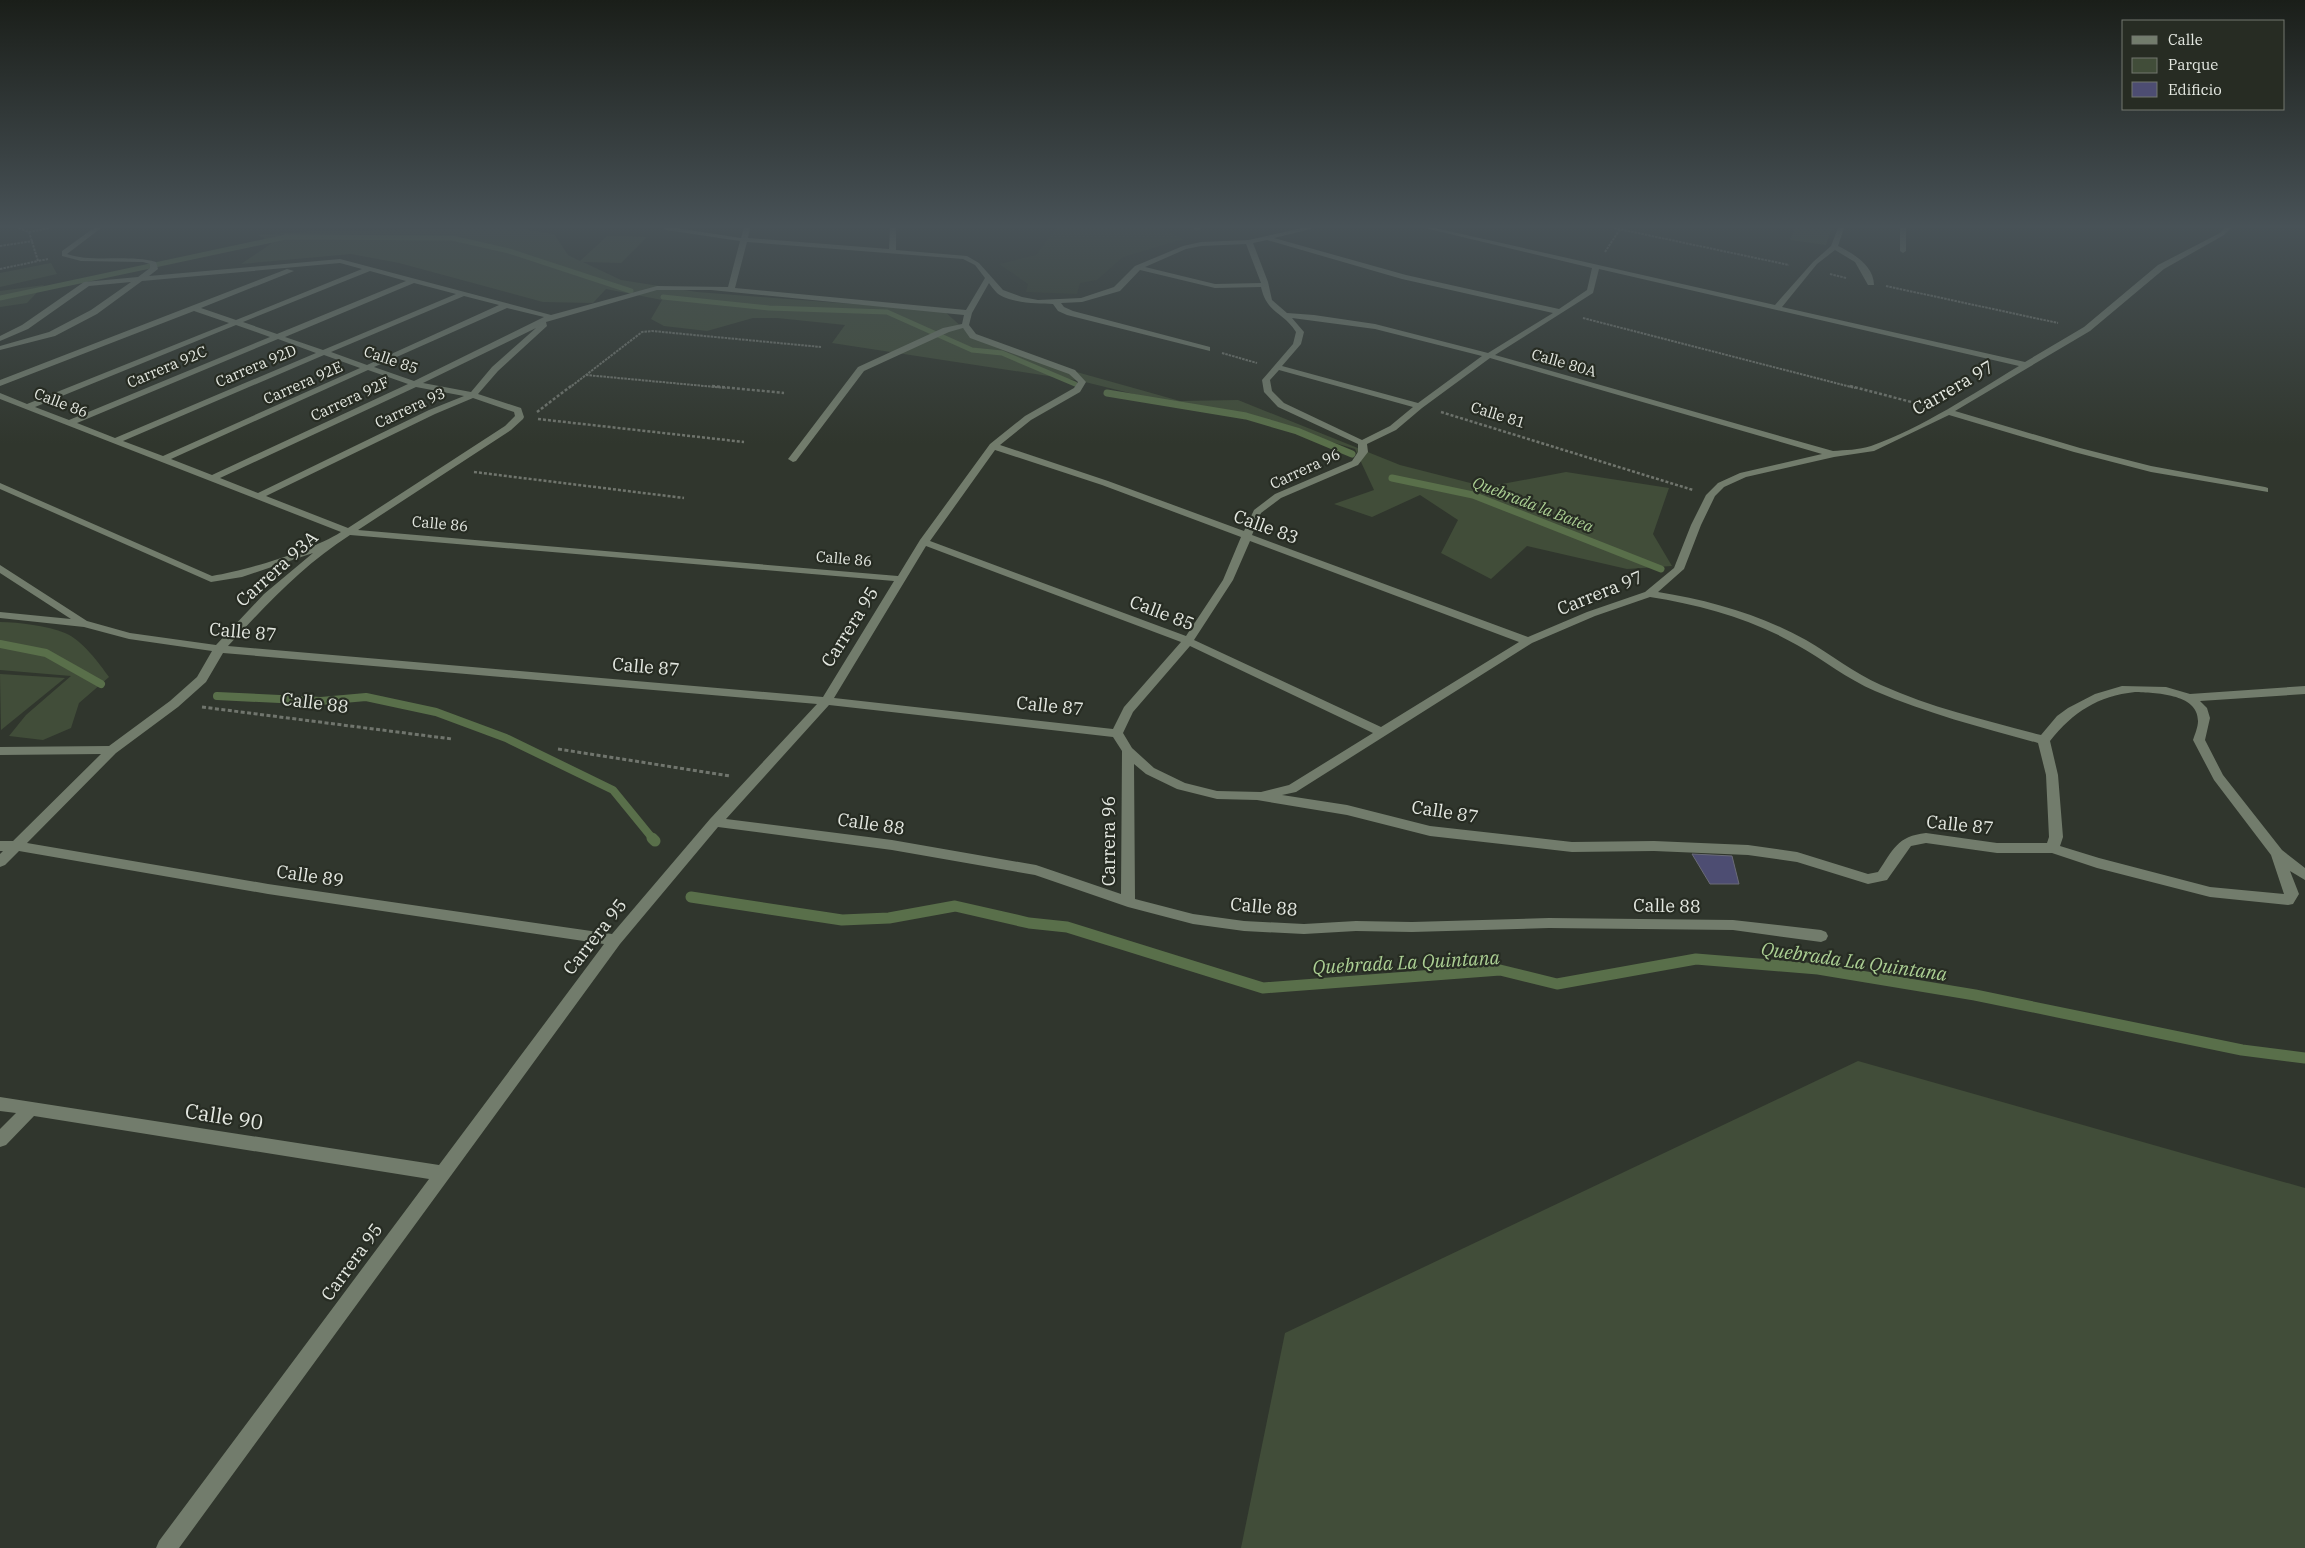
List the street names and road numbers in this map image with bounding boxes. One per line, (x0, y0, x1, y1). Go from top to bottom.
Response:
street label: Carrera 92D (213, 340, 299, 391)
street label: Carrera 92C (124, 341, 210, 392)
street label: Calle 85 (361, 341, 421, 378)
street label: Calle 80A (1530, 344, 1599, 381)
street label: Carrera 97 (1908, 355, 1998, 420)
street label: Carrera 92E (260, 357, 346, 409)
street label: Carrera 92F (307, 372, 392, 425)
street label: Carrera 93 (372, 383, 448, 432)
street label: Calle 86 (31, 384, 91, 421)
street label: Calle 81 (1468, 397, 1528, 432)
street label: Carrera 96 (1267, 444, 1343, 493)
street label: Calle 83 (1230, 504, 1302, 549)
street label: Calle 86 (411, 512, 469, 535)
street label: Carrera 93A (231, 525, 323, 612)
street label: Calle 86 (815, 547, 873, 570)
street label: Carrera 97 (1554, 565, 1646, 620)
street label: Carrera 95 (816, 582, 883, 671)
street label: Calle 85 (1127, 590, 1198, 635)
street label: Calle 87 (208, 617, 278, 646)
street label: Calle 87 (611, 652, 681, 681)
street label: Calle 88 (280, 687, 350, 718)
street label: Calle 87 (1015, 691, 1085, 720)
street label: Calle 87 (1410, 795, 1480, 828)
street label: Carrera 96 (1097, 796, 1120, 886)
street label: Calle 88 (836, 807, 906, 840)
street label: Calle 87 (1925, 810, 1995, 839)
street label: Calle 89 (275, 859, 345, 892)
street label: Calle 88 (1229, 892, 1299, 921)
street label: Calle 88 (1633, 893, 1701, 918)
street label: Carrera 95 (558, 894, 632, 979)
street label: Calle 90 (183, 1096, 265, 1136)
street label: Carrera 95 (316, 1218, 388, 1305)

